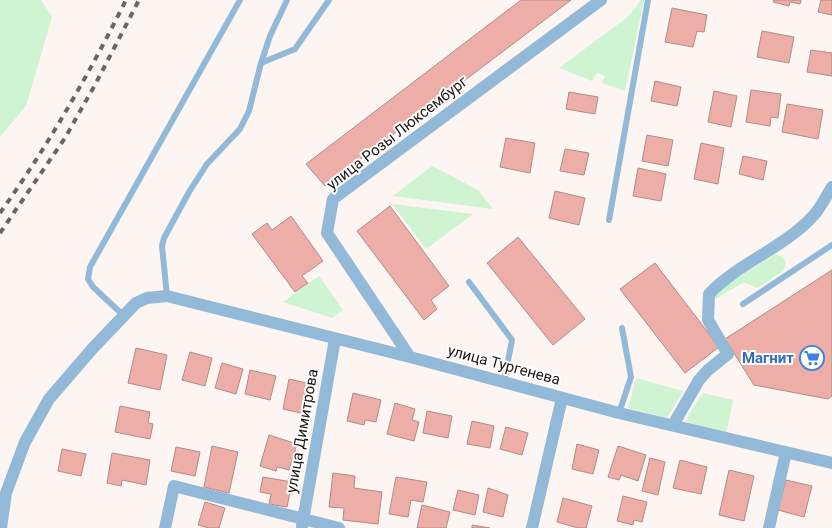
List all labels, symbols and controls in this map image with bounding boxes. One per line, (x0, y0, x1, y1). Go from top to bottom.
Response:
street label: улица Розы Люксембург (323, 72, 472, 194)
street label: улица Тургенева (446, 341, 562, 389)
supermarket icon: Магнит (799, 345, 825, 371)
place label: Магнит (742, 349, 794, 367)
street label: улица Димитрова (282, 368, 322, 494)

